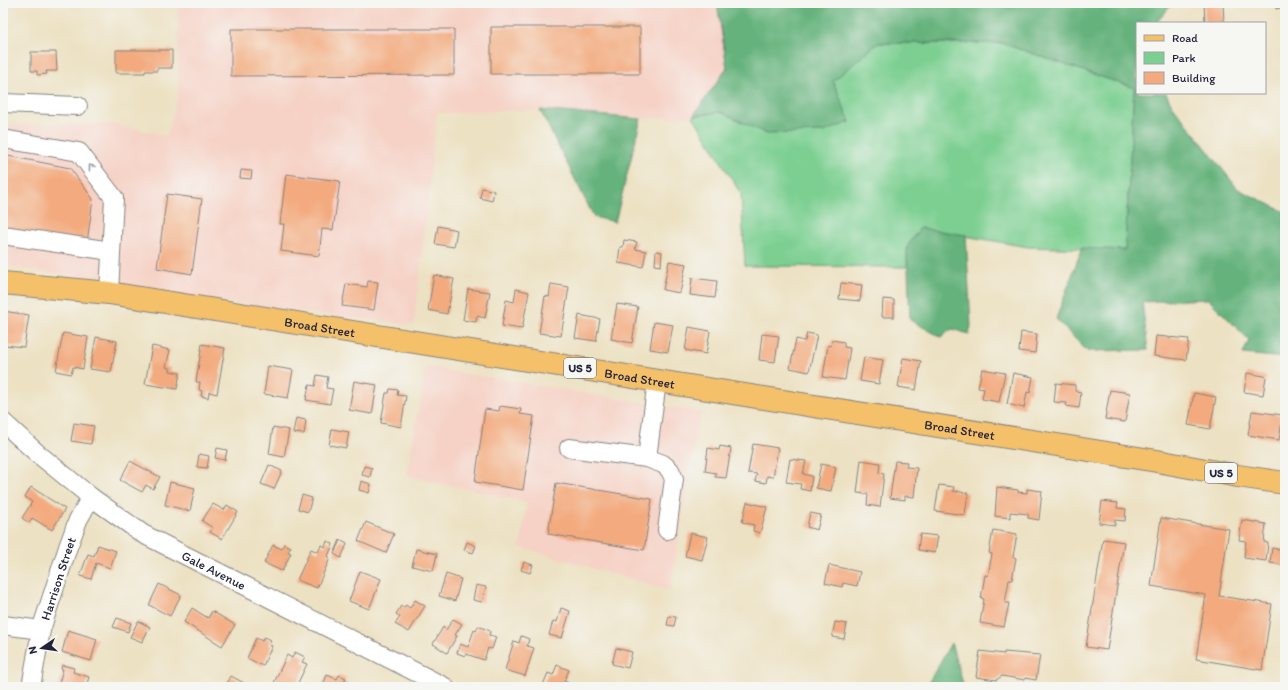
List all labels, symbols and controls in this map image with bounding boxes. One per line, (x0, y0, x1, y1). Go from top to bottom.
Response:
legend (1136, 22, 1266, 94)
text: Road (1172, 31, 1198, 45)
text: Park (1172, 51, 1196, 65)
text: Building (1172, 71, 1216, 85)
one-way arrow (88, 165, 95, 172)
street label: Broad Street (283, 314, 356, 340)
road number: US 5 (564, 358, 596, 378)
street label: Broad Street (603, 365, 676, 391)
street label: Broad Street (923, 416, 996, 442)
road number: US 5 (1205, 463, 1237, 483)
street label: Harrison Street (37, 535, 79, 622)
street label: Gale Avenue (179, 547, 249, 592)
north arrow (22, 628, 62, 668)
text: N (26, 645, 40, 655)

